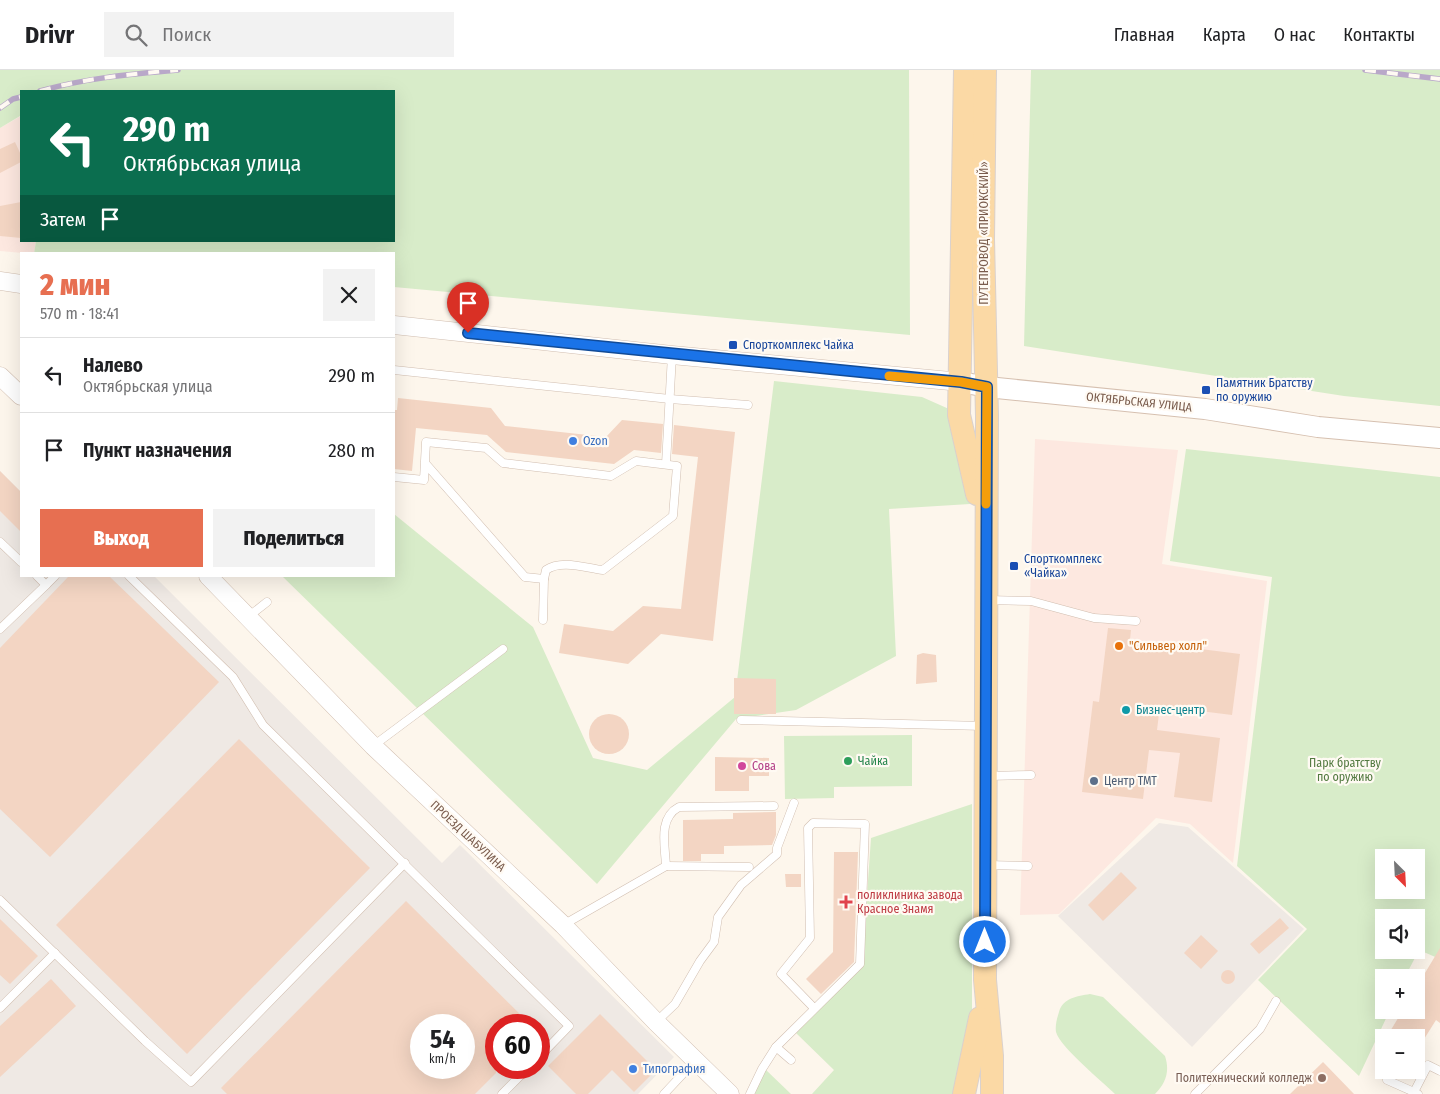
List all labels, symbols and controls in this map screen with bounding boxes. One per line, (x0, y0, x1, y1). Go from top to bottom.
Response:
search box (104, 12, 454, 57)
text: Drivr (25, 21, 74, 49)
icon: search (122, 21, 150, 49)
text: Поиск (162, 23, 211, 46)
text: Главная (1114, 24, 1175, 46)
text: Карта (1203, 24, 1246, 46)
text: О нас (1274, 24, 1315, 46)
text: Контакты (1343, 24, 1415, 46)
text: 290 m (123, 108, 210, 150)
icon: left (40, 110, 105, 175)
text: Октябрьская улица (123, 150, 301, 177)
street label: ПУТЕПРОВОД «ПРИОКСКИЙ» (976, 161, 991, 305)
icon: arrive (96, 205, 124, 233)
text: Затем (40, 208, 86, 231)
text: 2 мин (40, 267, 110, 303)
button: close (323, 269, 375, 321)
pin (447, 282, 489, 333)
icon: arrive (454, 289, 482, 317)
text: 570 m · 18:41 (40, 304, 119, 323)
place label: Спорткомплекс Чайка (743, 338, 854, 352)
marker: Спорткомплекс Чайка (727, 339, 739, 351)
text: Налево (83, 354, 143, 377)
icon: left (40, 361, 68, 389)
text: 290 m (329, 364, 375, 387)
place label: Памятник Братству по оружию (1216, 376, 1313, 404)
text: Октябрьская улица (83, 377, 213, 396)
marker: Памятник Братству по оружию (1200, 384, 1212, 396)
street label: ОКТЯБРЬСКАЯ УЛИЦА (1085, 389, 1193, 415)
place label: Ozon (583, 434, 608, 448)
marker: Ozon (567, 435, 579, 447)
icon: arrive (40, 436, 68, 464)
text: Пункт назначения (83, 439, 232, 462)
text: 280 m (328, 439, 375, 462)
button: Выход (40, 509, 203, 567)
button: Поделиться (213, 509, 375, 567)
place label: Спорткомплекс «Чайка» (1024, 552, 1102, 580)
marker: Спорткомплекс «Чайка» (1008, 560, 1020, 572)
place label: "Сильвер холл" (1129, 639, 1207, 653)
marker: "Сильвер холл" (1113, 640, 1125, 652)
place label: Бизнес-центр (1136, 703, 1205, 717)
marker: Бизнес-центр (1120, 704, 1132, 716)
place label: Чайка (858, 754, 888, 768)
marker: Чайка (842, 755, 854, 767)
park label: Парк братству по оружию (1309, 756, 1382, 784)
place label: Сова (752, 759, 776, 773)
marker: Сова (736, 760, 748, 772)
place label: Центр ТМТ (1104, 774, 1157, 788)
marker: Центр ТМТ (1088, 775, 1100, 787)
street label: ПРОЕЗД ШАБУЛИНА (428, 798, 509, 875)
north arrow (1375, 849, 1425, 899)
map controls (1375, 849, 1425, 1079)
place label: поликлиника завода Красное Знамя (857, 888, 963, 916)
marker: поликлиника завода Красное Знамя (839, 895, 853, 909)
button: sound (1375, 909, 1425, 959)
position arrow (958, 915, 1010, 967)
button: + (1375, 969, 1425, 1019)
speed limit sign: 60 (485, 1014, 550, 1079)
text: 54 (430, 1025, 455, 1055)
button: − (1375, 1029, 1425, 1079)
text: km/h (429, 1052, 456, 1066)
place label: Типография (643, 1062, 705, 1076)
marker: Типография (627, 1063, 639, 1075)
place label: Политехнический колледж (1176, 1071, 1312, 1085)
marker: Политехнический колледж (1316, 1072, 1328, 1084)

